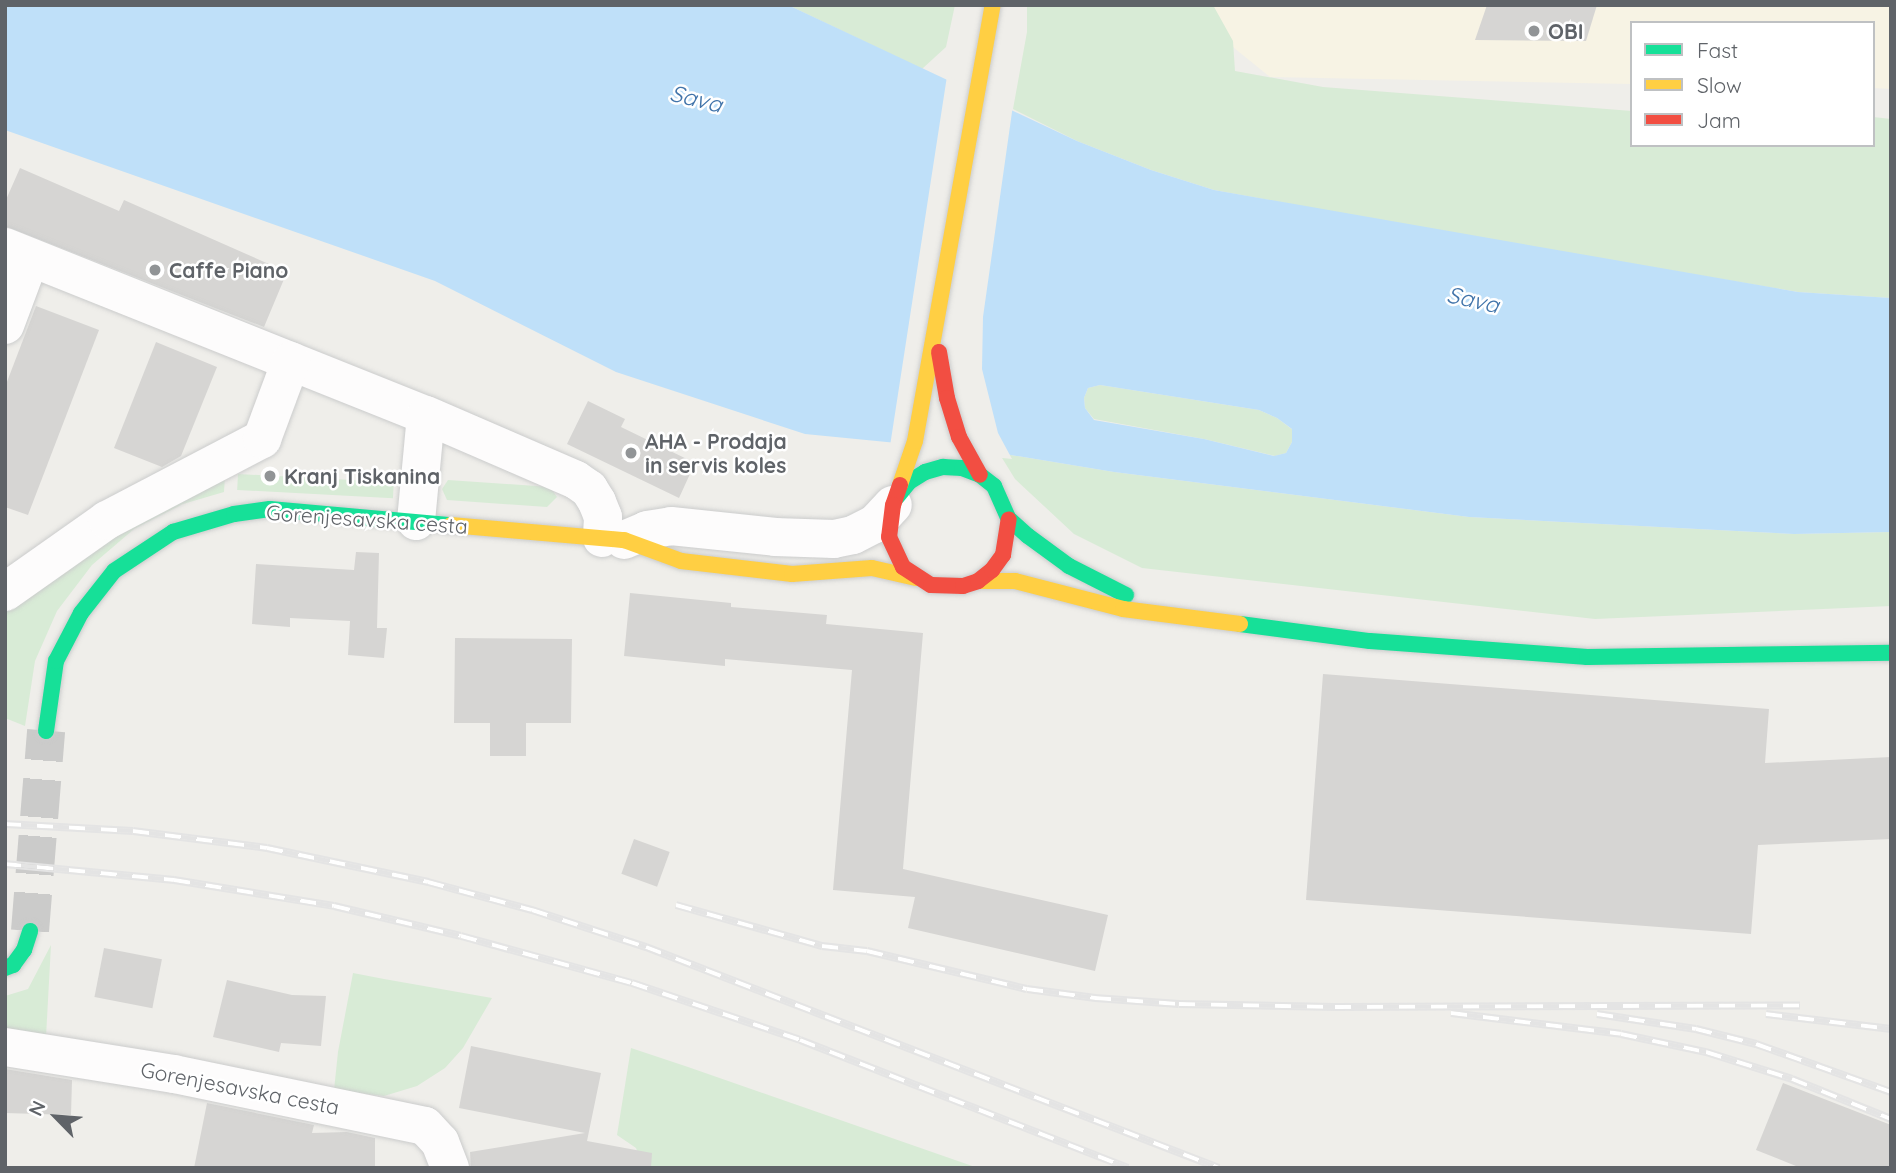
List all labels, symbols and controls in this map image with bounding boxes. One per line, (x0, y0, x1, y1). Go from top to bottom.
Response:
place label: OBI (1548, 18, 1583, 44)
legend (1630, 21, 1875, 147)
marker: OBI (1526, 23, 1542, 39)
text: Fast (1697, 37, 1738, 63)
text: Slow (1697, 72, 1742, 98)
water label: Sava (667, 79, 725, 119)
text: Jam (1697, 107, 1741, 133)
place label: Caffe Piano (169, 257, 288, 283)
marker: Caffe Piano (147, 262, 163, 278)
water label: Sava (1444, 281, 1502, 319)
place label: AHA - Prodaja in servis koles (645, 428, 787, 478)
marker: AHA - Prodaja in servis koles (623, 445, 639, 461)
place label: Kranj Tiskanina (284, 463, 440, 489)
marker: Kranj Tiskanina (262, 468, 278, 484)
street label: Gorenjesavska cesta (265, 499, 469, 539)
street label: Gorenjesavska cesta (139, 1056, 341, 1120)
north arrow (21, 1082, 91, 1152)
text: N (23, 1097, 51, 1120)

